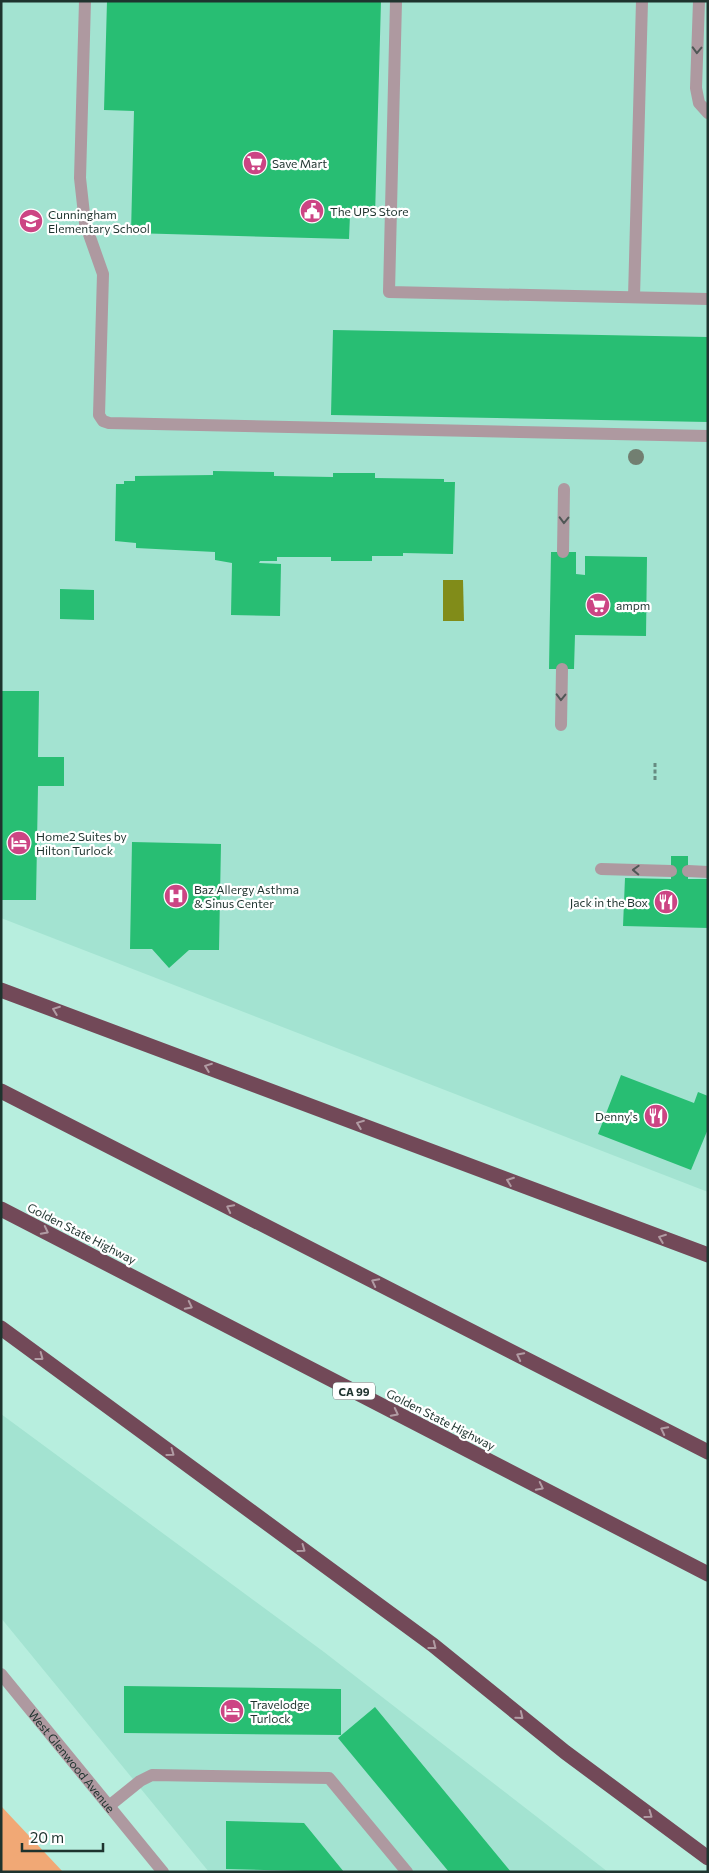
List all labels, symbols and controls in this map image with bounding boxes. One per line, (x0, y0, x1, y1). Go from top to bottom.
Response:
one-way arrow (692, 46, 702, 54)
supermarket icon: Save Mart (242, 150, 268, 176)
place label: Save Mart (272, 156, 327, 170)
public building icon: The UPS Store (299, 198, 325, 224)
place label: The UPS Store (330, 204, 409, 218)
place label: Cunningham Elementary School (48, 207, 150, 235)
school or university icon: Cunningham Elementary School (18, 208, 44, 234)
one-way arrow (559, 517, 569, 525)
supermarket icon: ampm (585, 592, 611, 618)
place label: ampm (616, 598, 650, 612)
one-way arrow (556, 694, 566, 701)
place label: Home2 Suites by Hilton Turlock (36, 829, 127, 857)
hotel icon: Home2 Suites by Hilton Turlock (6, 830, 32, 856)
one-way arrow (632, 865, 640, 875)
place label: Baz Allergy Asthma & Sinus Center (194, 882, 299, 910)
hospital icon: Baz Allergy Asthma & Sinus Center (163, 883, 189, 909)
restaurant icon: Jack in the Box (653, 889, 679, 915)
place label: Jack in the Box (570, 895, 649, 910)
one-way arrow (52, 1006, 61, 1016)
one-way arrow (204, 1063, 213, 1073)
restaurant icon: Denny's (643, 1103, 669, 1129)
place label: Denny's (595, 1109, 638, 1123)
one-way arrow (357, 1120, 365, 1130)
one-way arrow (506, 1177, 515, 1187)
street label: Golden State Highway (25, 1199, 139, 1267)
one-way arrow (227, 1204, 236, 1214)
one-way arrow (39, 1225, 48, 1235)
one-way arrow (658, 1234, 667, 1245)
one-way arrow (371, 1278, 380, 1288)
one-way arrow (184, 1300, 193, 1310)
one-way arrow (34, 1352, 43, 1360)
one-way arrow (516, 1352, 525, 1362)
road number: CA 99 (333, 1382, 375, 1400)
street label: Golden State Highway (384, 1385, 498, 1453)
one-way arrow (390, 1407, 399, 1417)
one-way arrow (661, 1426, 670, 1436)
one-way arrow (165, 1447, 175, 1456)
one-way arrow (534, 1481, 543, 1491)
one-way arrow (296, 1543, 306, 1552)
one-way arrow (427, 1640, 436, 1648)
place label: Travelodge Turlock (250, 1697, 310, 1725)
hotel icon: Travelodge Turlock (219, 1698, 245, 1724)
street label: West Glenwood Avenue (26, 1707, 118, 1815)
one-way arrow (514, 1711, 523, 1719)
one-way arrow (643, 1809, 653, 1818)
scale bar (22, 1820, 104, 1852)
text: 20 m (30, 1828, 64, 1846)

